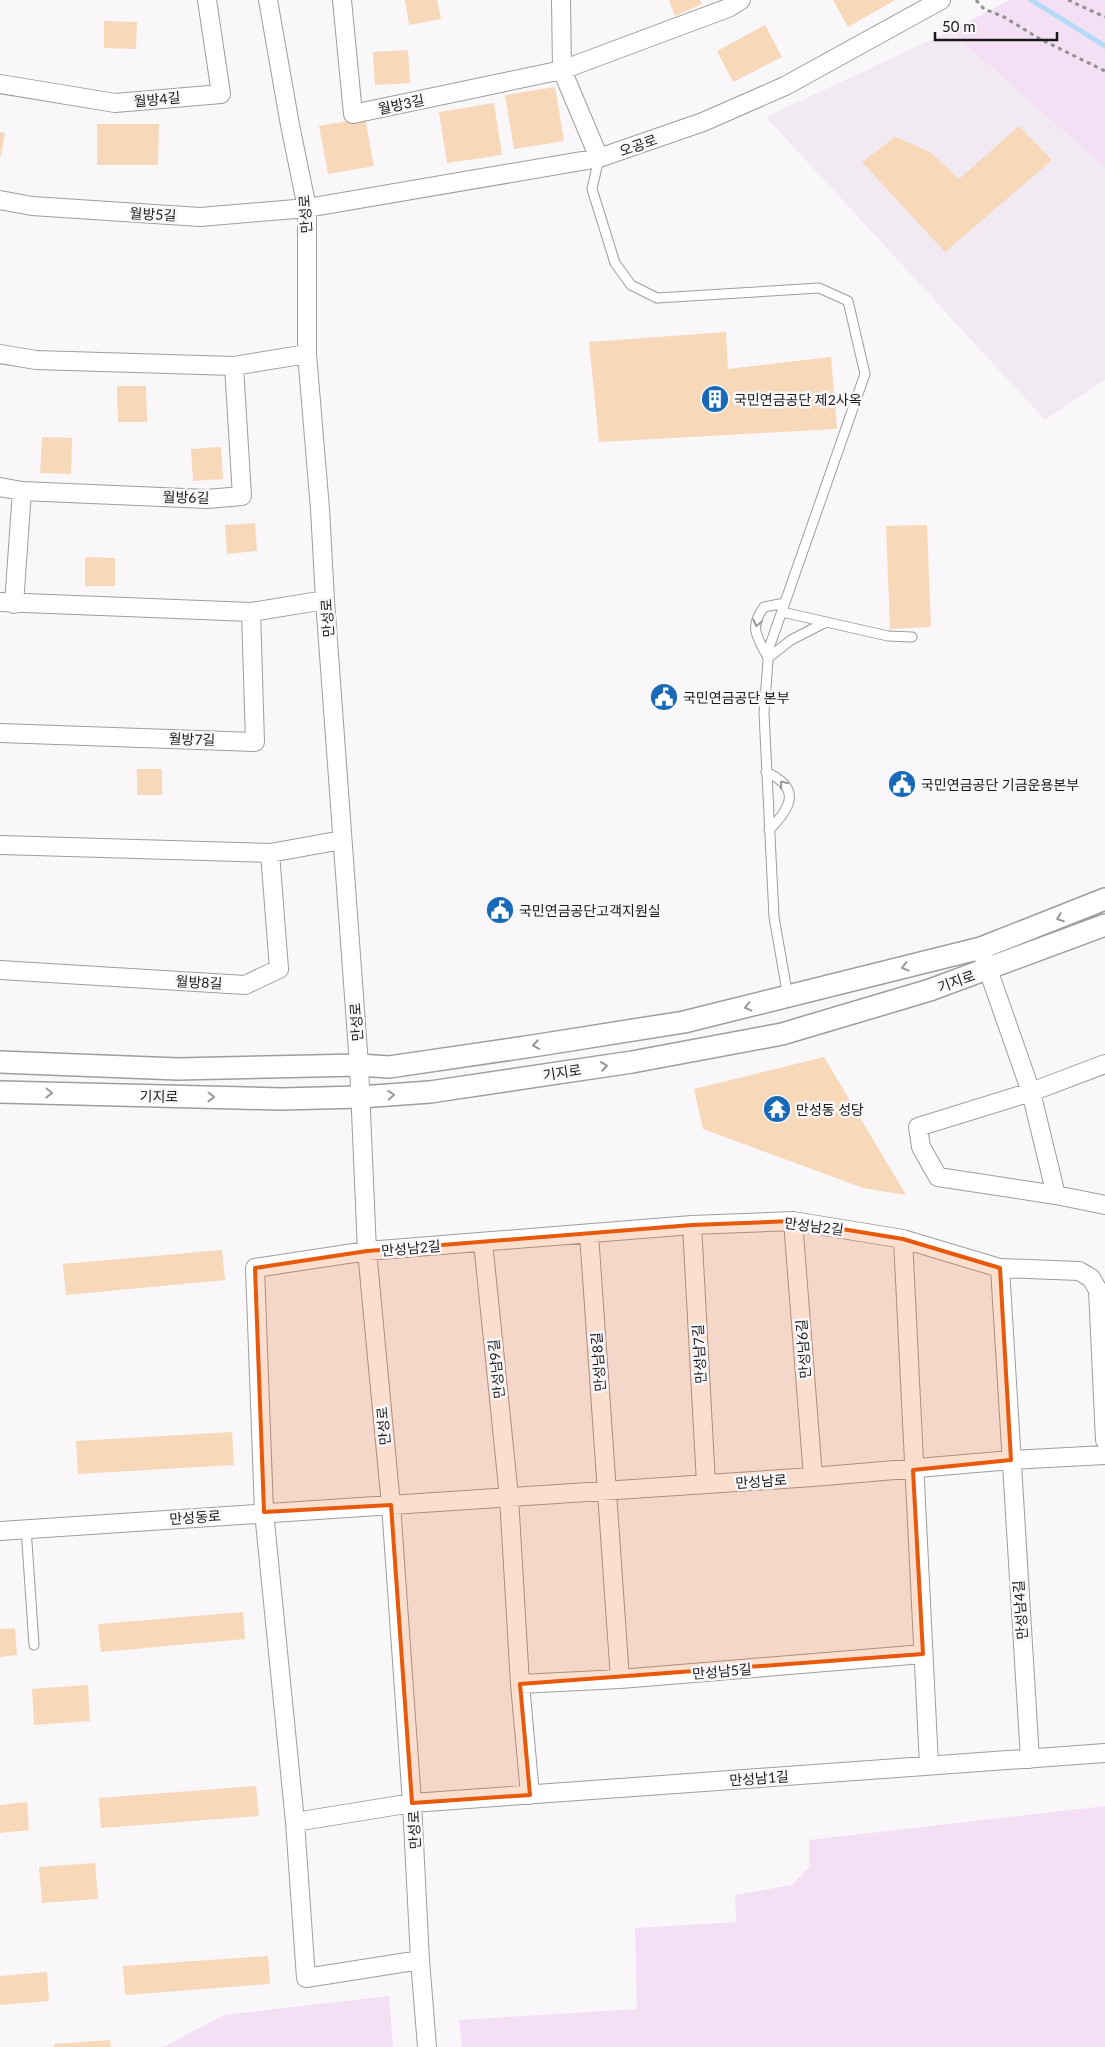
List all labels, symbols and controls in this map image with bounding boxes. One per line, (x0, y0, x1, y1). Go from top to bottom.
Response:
scale bar (935, 10, 1058, 42)
text: 50 m (942, 17, 976, 35)
street label: 월방4길 (133, 88, 181, 110)
street label: 월방3길 (376, 91, 426, 117)
street label: 오공로 (617, 131, 659, 159)
street label: 만성로 (295, 194, 315, 234)
street label: 월방5길 (129, 204, 177, 224)
building icon: 국민연금공단 제2사옥 (700, 384, 730, 414)
place label: 국민연금공단 제2사옥 (734, 391, 862, 408)
street label: 월방6길 (162, 488, 210, 506)
street label: 만성로 (317, 598, 337, 638)
one-way arrow (752, 618, 763, 627)
public building icon: 국민연금공단 본부 (649, 682, 679, 712)
place label: 국민연금공단 본부 (683, 689, 790, 706)
street label: 월방7길 (168, 730, 216, 748)
public building icon: 국민연금공단 기금운용본부 (887, 769, 917, 799)
place label: 국민연금공단 기금운용본부 (921, 776, 1079, 793)
one-way arrow (779, 780, 788, 789)
public building icon: 국민연금공단고객지원실 (485, 895, 515, 925)
place label: 국민연금공단고객지원실 (519, 902, 661, 919)
one-way arrow (1056, 912, 1065, 922)
one-way arrow (901, 961, 910, 972)
street label: 기지로 (935, 966, 977, 996)
street label: 월방8길 (175, 972, 223, 992)
one-way arrow (743, 1001, 752, 1012)
street label: 만성로 (346, 1002, 366, 1042)
one-way arrow (532, 1040, 541, 1050)
street label: 기지로 (542, 1061, 583, 1083)
one-way arrow (600, 1061, 608, 1072)
street label: 기지로 (140, 1087, 179, 1105)
one-way arrow (45, 1088, 53, 1098)
one-way arrow (387, 1089, 395, 1100)
one-way arrow (208, 1092, 215, 1102)
temple icon: 만성동 성당 (762, 1094, 792, 1124)
place label: 만성동 성당 (796, 1101, 864, 1118)
street label: 만성남2길 (783, 1214, 845, 1238)
street label: 만성남2길 (381, 1237, 441, 1259)
street label: 만성남6길 (792, 1319, 814, 1379)
street label: 만성남7길 (689, 1324, 709, 1384)
street label: 만성남8길 (587, 1332, 609, 1392)
street label: 만성남9길 (484, 1338, 508, 1400)
street label: 만성로 (373, 1406, 393, 1446)
street label: 만성남로 (735, 1471, 787, 1491)
street label: 만성동로 (169, 1507, 221, 1527)
street label: 만성남4길 (1009, 1580, 1031, 1640)
street label: 만성남5길 (692, 1660, 752, 1682)
street label: 만성남1길 (729, 1767, 789, 1789)
street label: 만성로 (404, 1810, 423, 1850)

